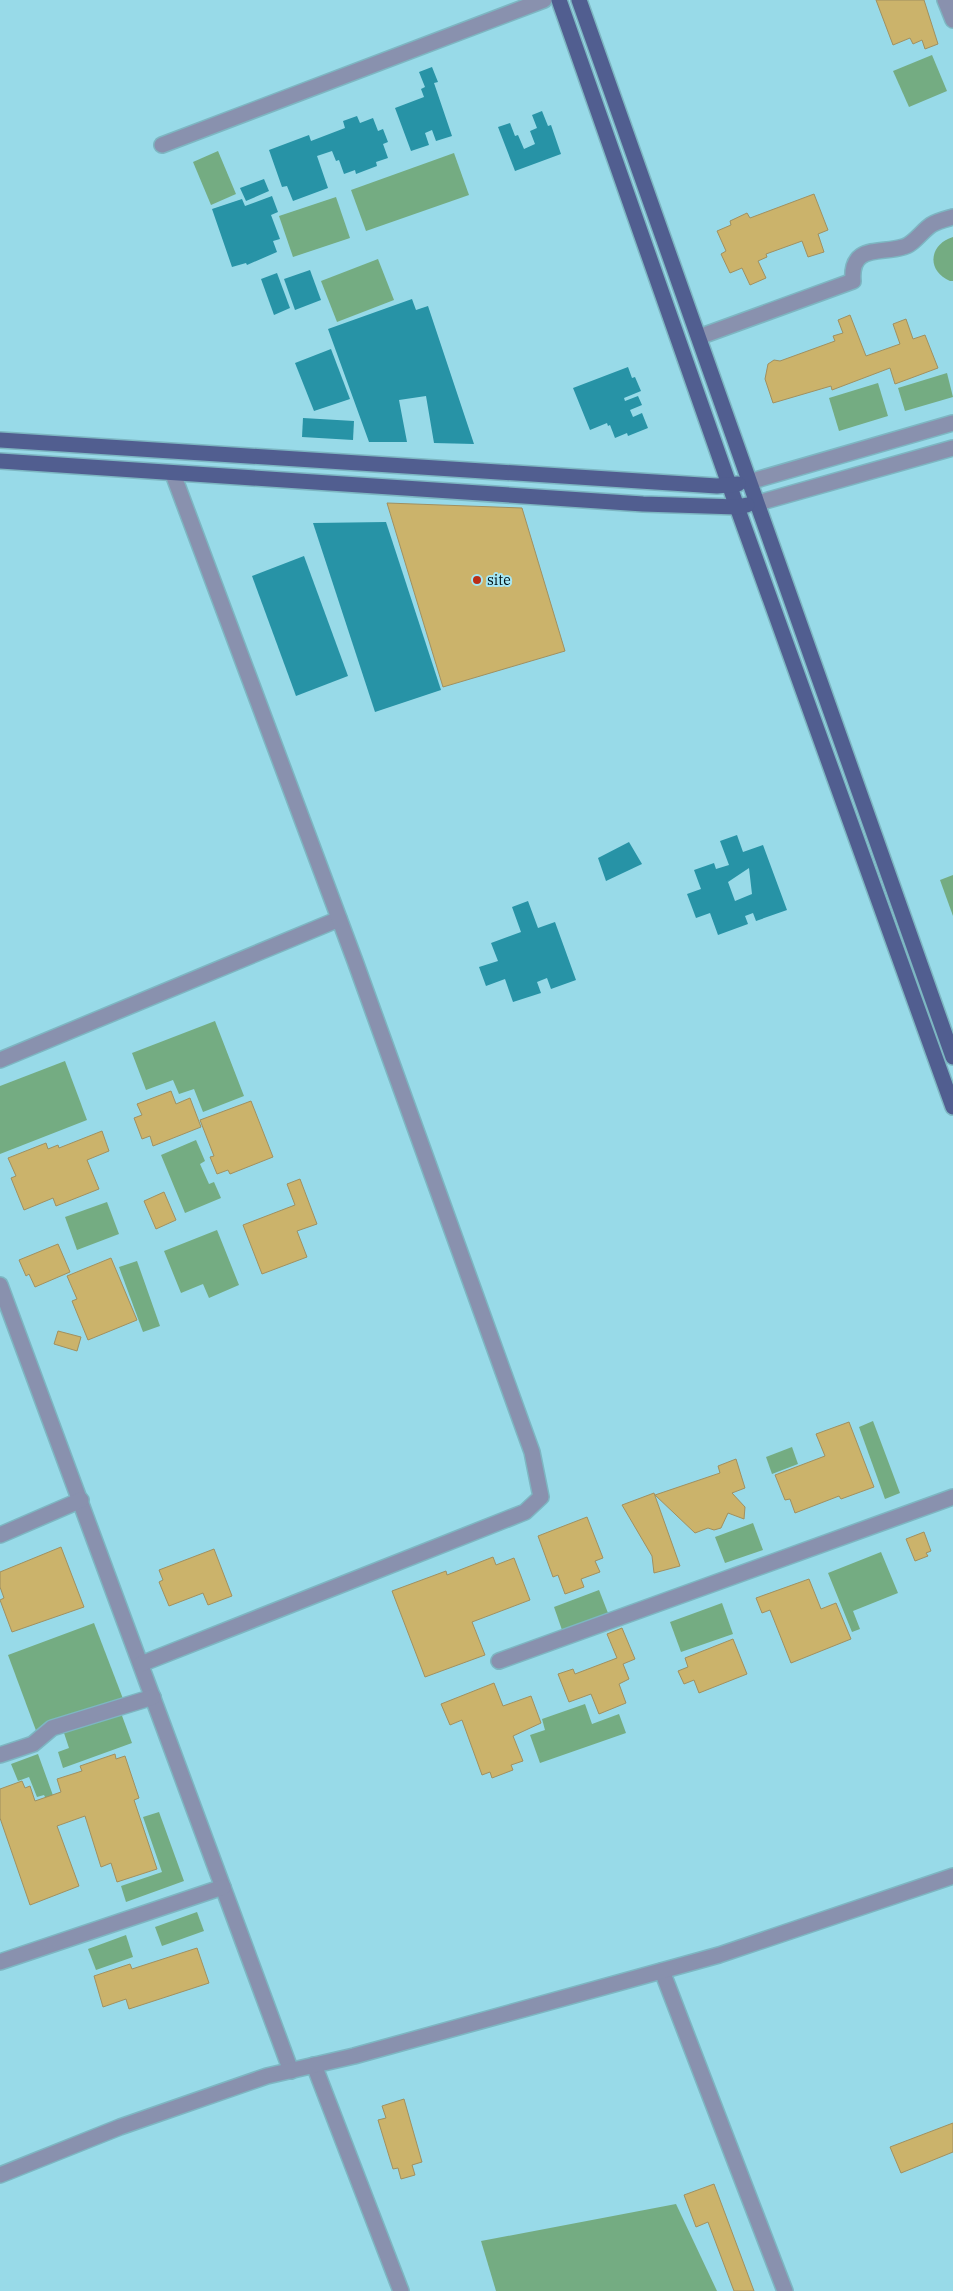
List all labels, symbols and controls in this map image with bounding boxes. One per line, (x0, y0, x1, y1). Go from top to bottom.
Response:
place label: site (487, 571, 511, 589)
marker: site (471, 574, 483, 586)

